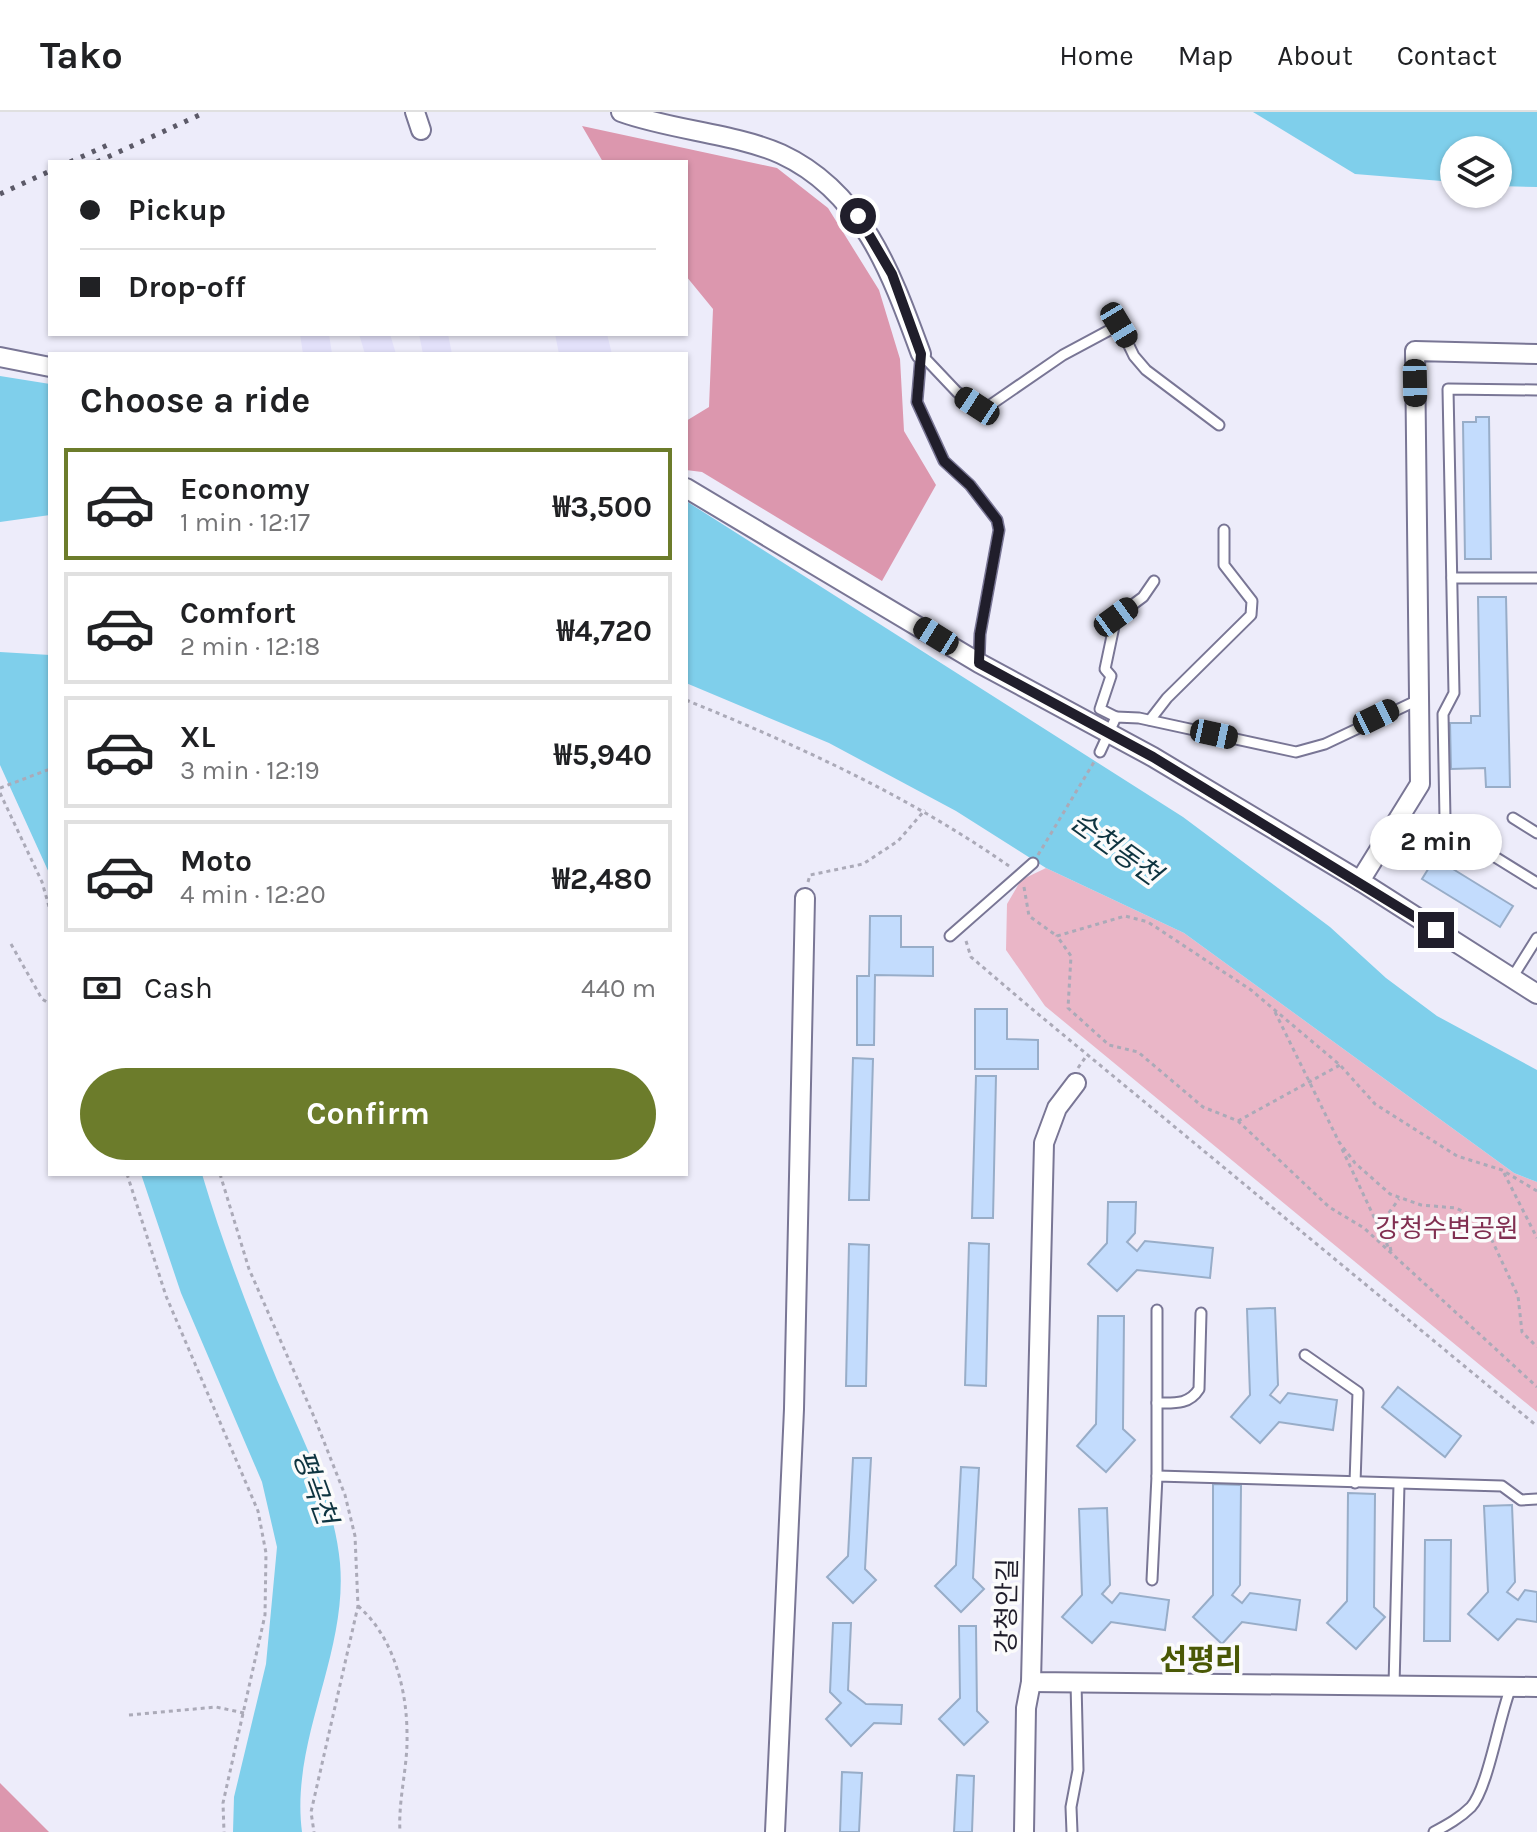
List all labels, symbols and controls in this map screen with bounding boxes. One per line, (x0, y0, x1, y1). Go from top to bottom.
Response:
text: Tako (40, 33, 123, 78)
text: Home (1059, 39, 1134, 72)
text: Map (1178, 39, 1233, 72)
text: About (1277, 39, 1353, 72)
text: Contact (1397, 39, 1497, 72)
map controls (1440, 136, 1512, 208)
button: layers (1440, 136, 1512, 208)
text: Pickup (128, 192, 226, 228)
route start (840, 198, 876, 234)
text: Drop-off (128, 269, 246, 305)
car (1096, 298, 1142, 352)
car (1403, 359, 1427, 407)
text: Choose a ride (80, 379, 310, 421)
car (950, 383, 1004, 429)
icon: car (84, 468, 156, 540)
text: Economy (180, 471, 310, 507)
text: ₩3,500 (553, 489, 652, 525)
text: 1 min · 12:17 (180, 507, 310, 538)
icon: car (84, 592, 156, 664)
car (1090, 593, 1142, 641)
text: Comfort (180, 595, 296, 631)
text: ₩4,720 (557, 613, 652, 649)
car (909, 613, 963, 659)
text: 2 min · 12:18 (180, 631, 320, 662)
car (1349, 696, 1403, 738)
icon: car (84, 716, 156, 788)
car (1188, 717, 1240, 751)
text: XL (180, 719, 215, 755)
text: ₩5,940 (554, 737, 652, 773)
text: 3 min · 12:19 (180, 755, 320, 786)
water label: 순천동천 (1065, 804, 1170, 894)
callout: 2 min (1370, 814, 1502, 870)
text: 2 min (1400, 826, 1472, 857)
icon: car (84, 840, 156, 912)
text: Moto (180, 843, 252, 879)
text: ₩2,480 (552, 861, 652, 897)
text: 4 min · 12:20 (180, 879, 326, 910)
route end (1418, 912, 1454, 948)
icon: cash (80, 966, 124, 1010)
text: Cash (144, 970, 213, 1006)
text: 440 m (581, 973, 656, 1004)
button: Confirm (80, 1068, 656, 1160)
park label: 강청수변공원 (1375, 1213, 1519, 1244)
water label: 평곡천 (286, 1445, 345, 1532)
street label: 강청안길 (991, 1558, 1023, 1654)
district label: 선평리 (1160, 1642, 1242, 1678)

